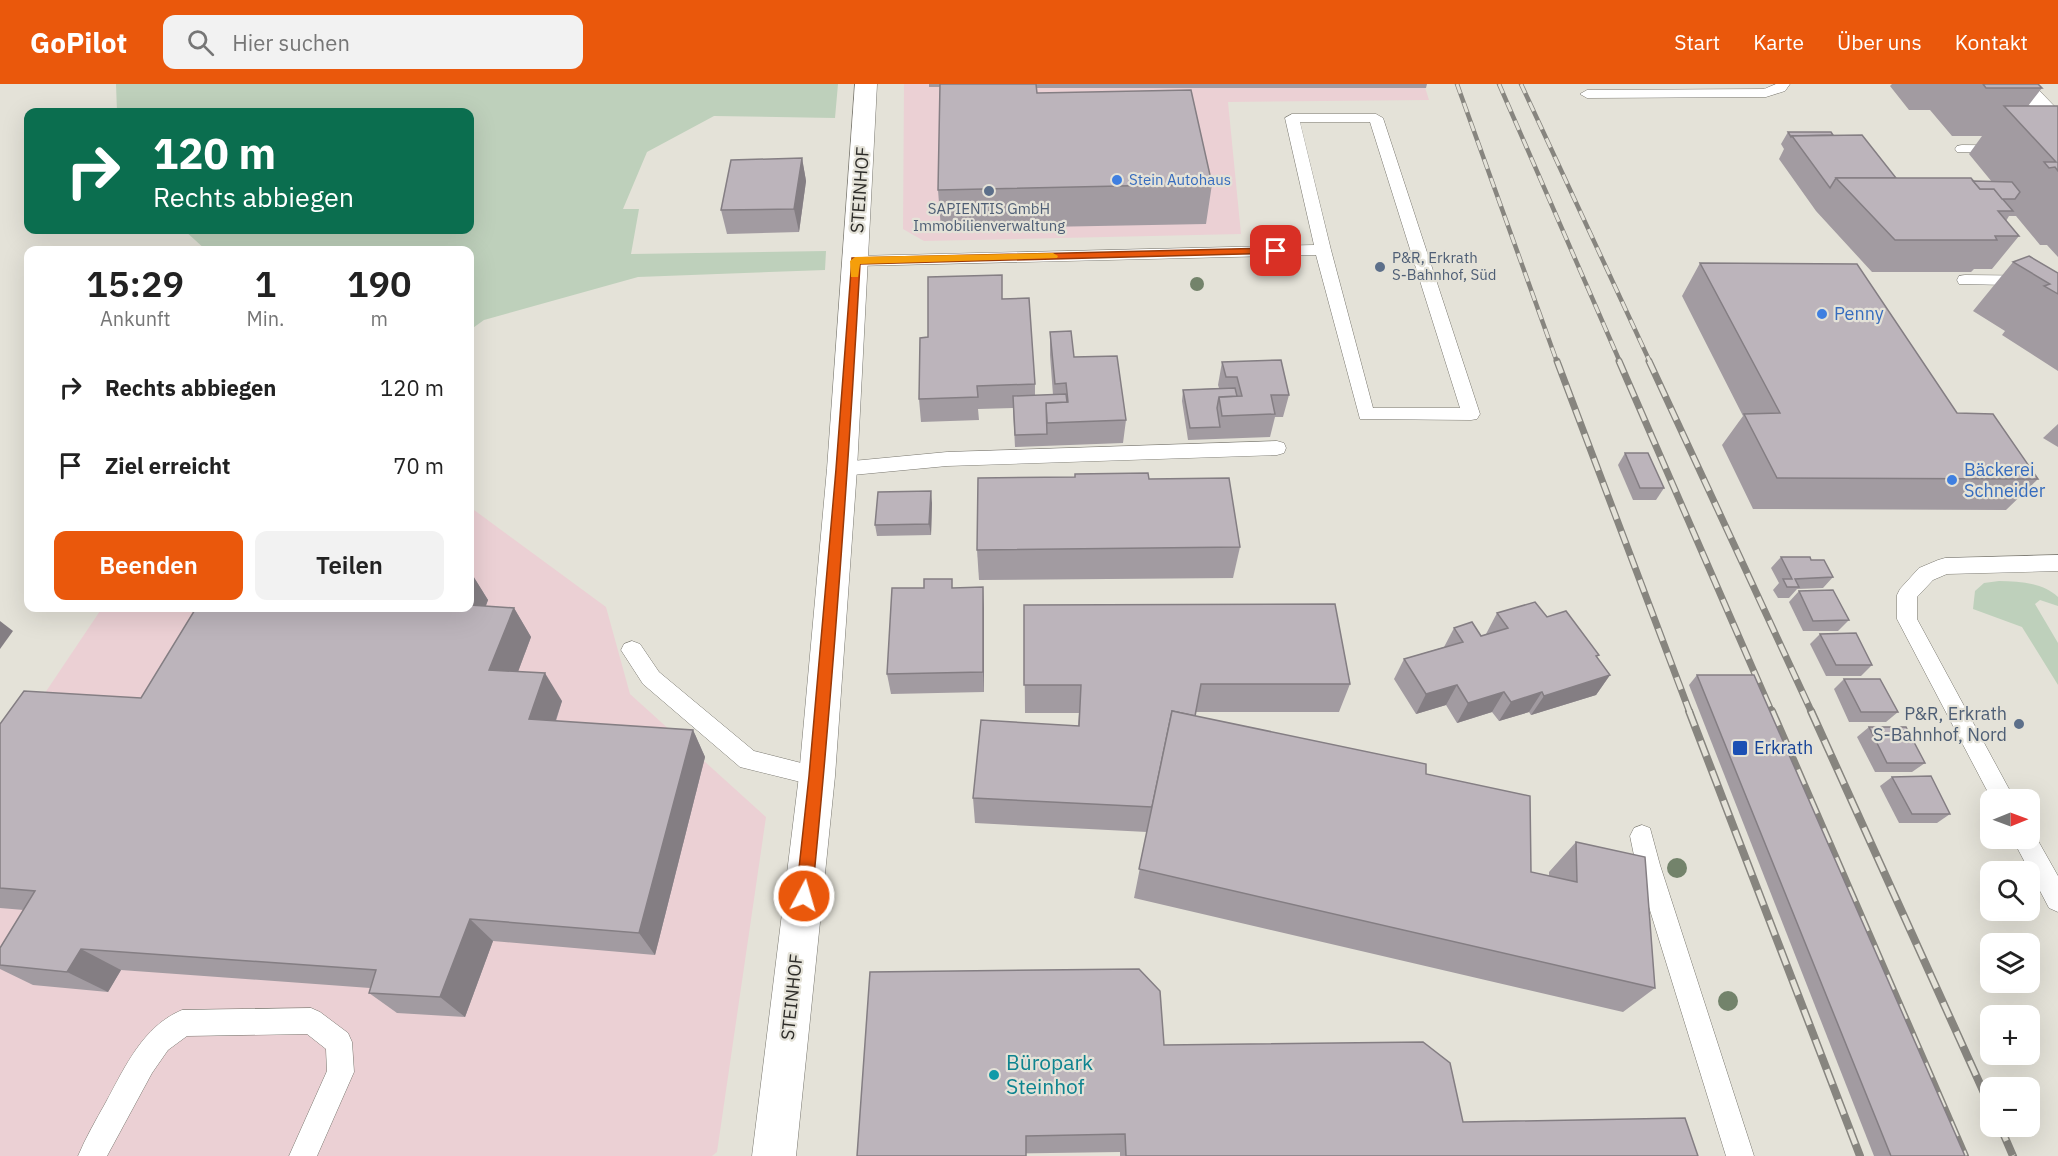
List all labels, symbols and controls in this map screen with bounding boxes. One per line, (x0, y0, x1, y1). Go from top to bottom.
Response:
search box (163, 15, 583, 69)
text: GoPilot (30, 24, 127, 61)
icon: search (184, 26, 217, 59)
text: Hier suchen (232, 28, 350, 57)
text: Start (1674, 28, 1720, 56)
text: Karte (1753, 28, 1804, 56)
text: Über uns (1837, 28, 1922, 56)
text: Kontakt (1955, 28, 2028, 56)
text: 120 m (153, 126, 276, 181)
icon: right (54, 132, 132, 210)
street label: STEINHOF (845, 146, 874, 234)
place label: Stein Autohaus (1129, 170, 1231, 189)
marker: Stein Autohaus (1110, 173, 1124, 187)
text: Rechts abbiegen (153, 179, 354, 214)
marker: SAPIENTIS GmbH Immobilienverwaltung (982, 184, 996, 198)
place label: SAPIENTIS GmbH Immobilienverwaltung (913, 199, 1065, 235)
pin (1250, 225, 1301, 276)
icon: arrive (1259, 234, 1292, 267)
place label: P&R, Erkrath S-Bahnhof, Süd (1392, 248, 1497, 284)
text: 15:29 (86, 260, 184, 307)
text: 1 (255, 260, 276, 307)
text: 190 (347, 260, 412, 307)
marker: P&R, Erkrath S-Bahnhof, Süd (1373, 260, 1387, 274)
place label: Penny (1834, 302, 1884, 325)
text: Ankunft (100, 305, 171, 332)
text: Min. (247, 305, 285, 332)
text: m (371, 305, 388, 332)
marker: Penny (1815, 307, 1829, 321)
icon: right (54, 371, 87, 404)
text: Rechts abbiegen (105, 373, 276, 402)
text: 120 m (380, 373, 444, 402)
icon: arrive (54, 449, 87, 482)
text: Ziel erreicht (105, 451, 230, 480)
text: 70 m (393, 451, 444, 480)
place label: Bäckerei Schneider (1964, 458, 2046, 502)
marker: Bäckerei Schneider (1945, 473, 1959, 487)
button: Beenden (54, 531, 243, 600)
button: Teilen (255, 531, 444, 600)
place label: P&R, Erkrath S-Bahnhof, Nord (1873, 702, 2007, 746)
marker: P&R, Erkrath S-Bahnhof, Nord (2012, 717, 2026, 731)
place label: Erkrath (1754, 736, 1813, 759)
marker: Erkrath (1731, 739, 1749, 757)
north arrow (1980, 789, 2040, 849)
map controls (1980, 789, 2040, 1137)
button: search (1980, 861, 2040, 921)
position arrow (772, 864, 836, 928)
button: layers (1980, 933, 2040, 993)
street label: STEINHOF (776, 953, 807, 1041)
button: + (1980, 1005, 2040, 1065)
place label: Büropark Steinhof (1006, 1048, 1093, 1100)
marker: Büropark Steinhof (987, 1068, 1001, 1082)
button: − (1980, 1077, 2040, 1137)

